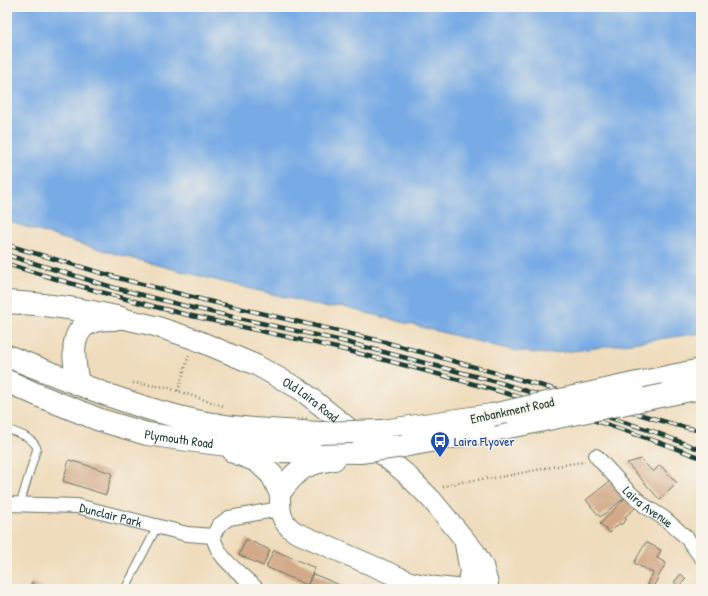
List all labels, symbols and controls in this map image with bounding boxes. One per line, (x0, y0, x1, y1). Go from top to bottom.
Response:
street label: Old Laira Road (279, 373, 343, 426)
street label: Embankment Road (469, 392, 555, 428)
street label: Plymouth Road (143, 425, 214, 452)
bus stop icon: Laira Flyover (429, 430, 451, 458)
place label: Laira Flyover (454, 432, 514, 450)
street label: Laira Avenue (619, 482, 677, 531)
street label: Dunclair Park (78, 498, 145, 531)

